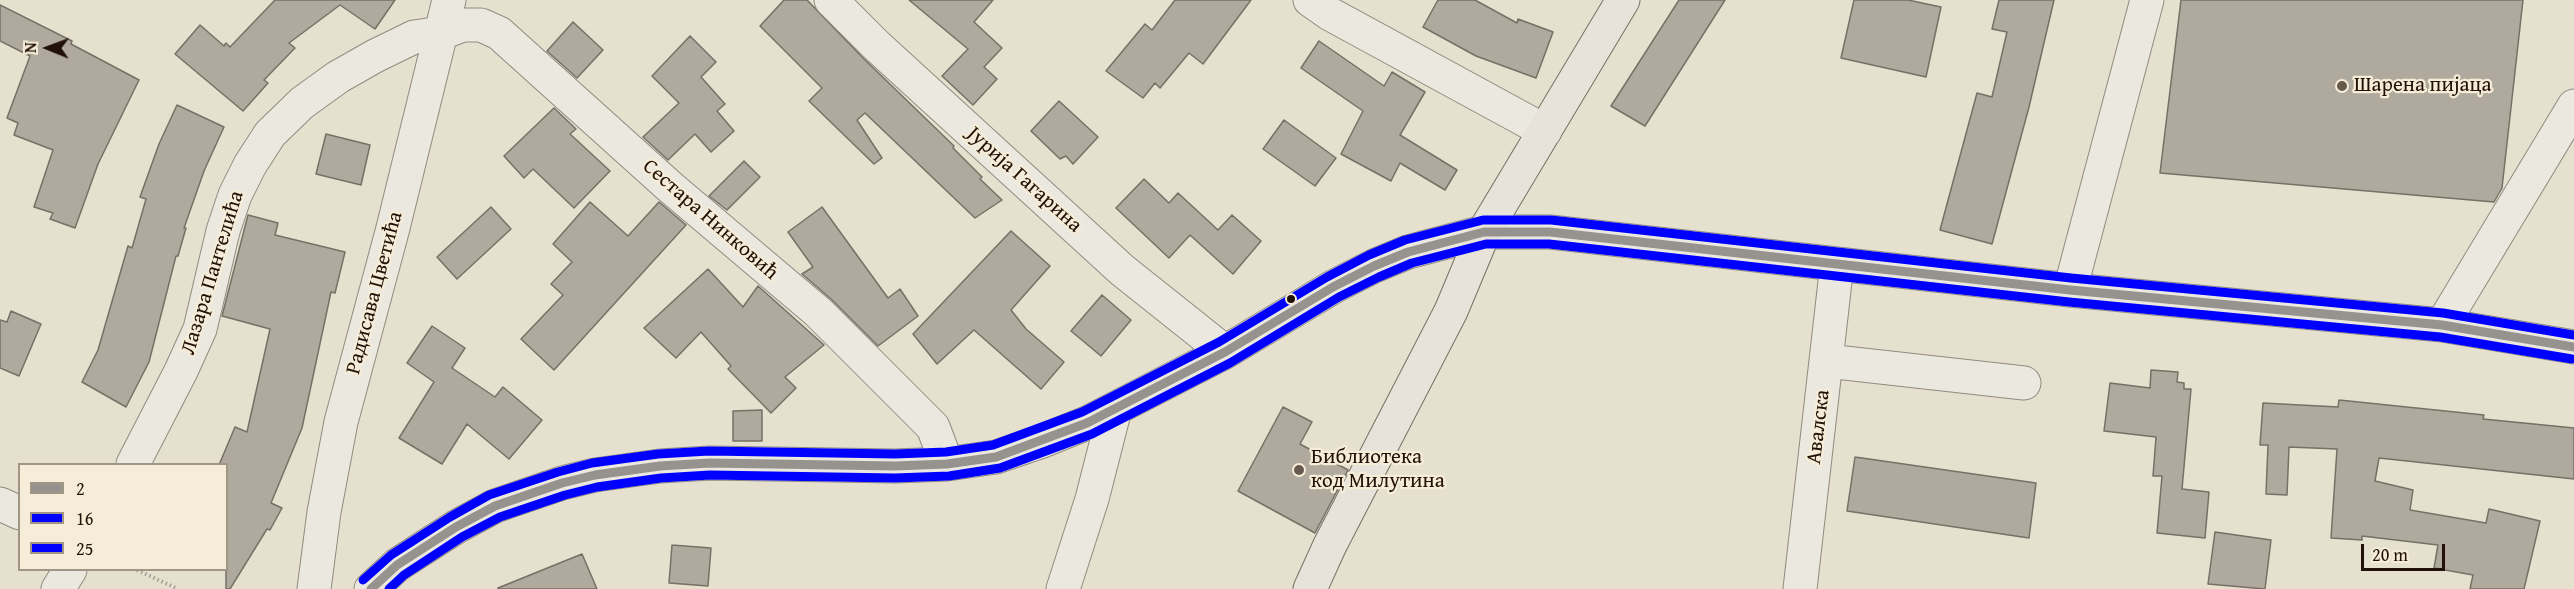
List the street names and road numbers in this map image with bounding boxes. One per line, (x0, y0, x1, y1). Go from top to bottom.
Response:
street label: Јурија Гагарина (961, 122, 1087, 238)
street label: Сестара Нинковић (637, 154, 783, 286)
street label: Лазара Пантелића (176, 188, 250, 358)
street label: Радисава Цветића (341, 209, 409, 377)
street label: Авалска (1802, 388, 1836, 466)

